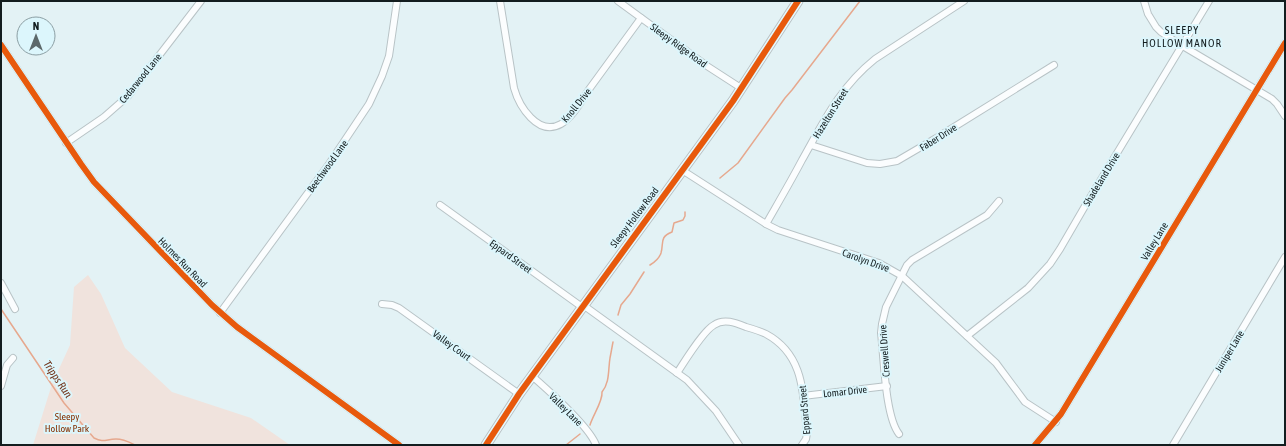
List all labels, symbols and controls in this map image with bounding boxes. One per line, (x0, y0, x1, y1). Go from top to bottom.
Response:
north arrow (16, 16, 56, 56)
text: N (33, 20, 39, 32)
street label: Sleepy Ridge Road (648, 21, 709, 70)
district label: SLEEPY HOLLOW MANOR (1142, 24, 1222, 49)
street label: Cedarwood Lane (117, 51, 164, 105)
street label: Knoll Drive (559, 86, 594, 125)
street label: Hazelton Street (811, 86, 850, 140)
street label: Faber Drive (918, 122, 959, 153)
street label: Beechwood Lane (305, 138, 350, 194)
street label: Shadeland Drive (1081, 150, 1122, 208)
street label: Sleepy Hollow Road (608, 185, 661, 250)
street label: Valley Lane (1139, 220, 1170, 262)
street label: Holmes Run Road (156, 235, 209, 290)
street label: Eppard Street (487, 237, 534, 275)
street label: Carolyn Drive (841, 247, 891, 274)
street label: Creswell Drive (877, 324, 892, 377)
street label: Valley Court (431, 328, 473, 363)
street label: Juniper Lane (1213, 328, 1246, 374)
water label: Tripps Run (41, 358, 75, 400)
street label: Lomar Drive (823, 384, 868, 399)
street label: Eppard Street (797, 385, 812, 435)
street label: Valley Lane (547, 391, 585, 429)
park label: Sleepy Hollow Park (45, 411, 90, 434)

